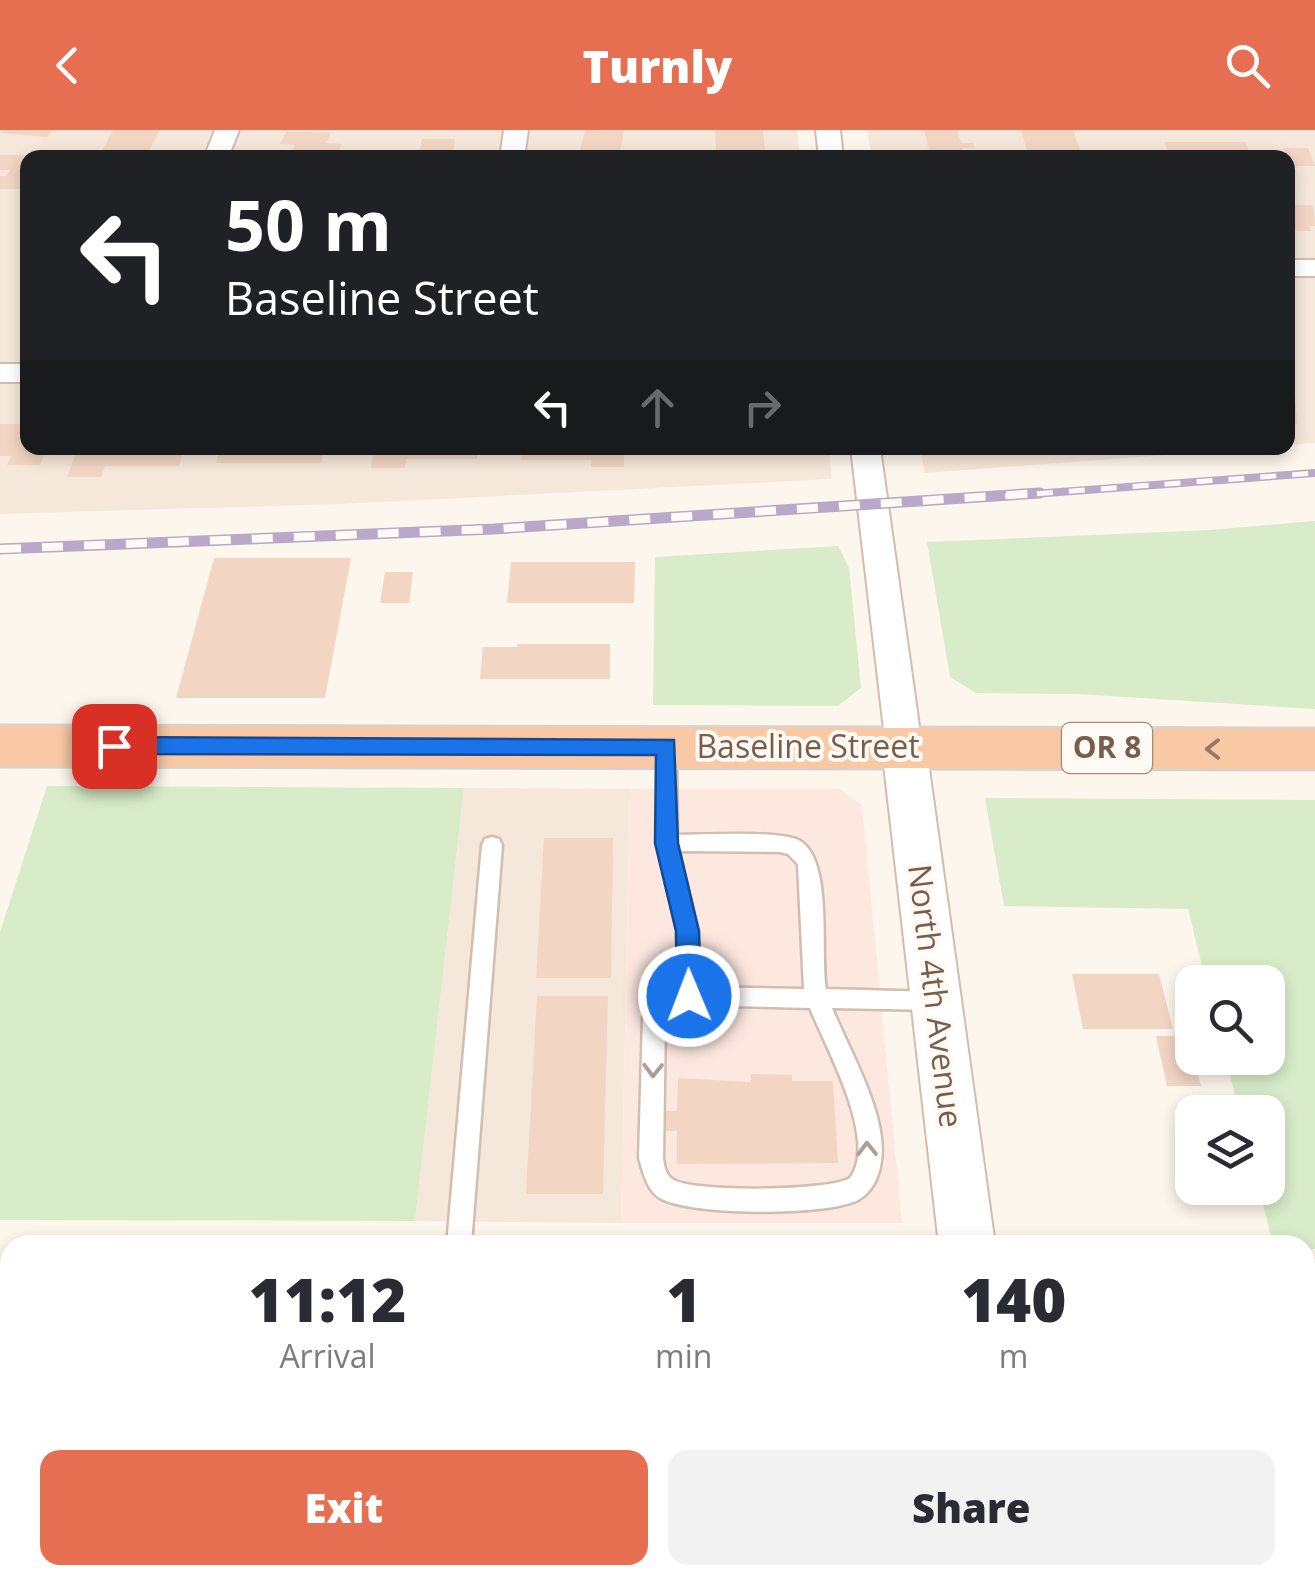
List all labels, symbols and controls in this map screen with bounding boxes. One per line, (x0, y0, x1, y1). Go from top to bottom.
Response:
text: Turnly (583, 35, 733, 96)
icon: back (40, 38, 95, 93)
icon: search (1220, 38, 1275, 93)
text: 50 m (225, 176, 392, 272)
icon: left (60, 190, 190, 320)
text: Baseline Street (225, 267, 539, 328)
icon: left (525, 380, 580, 435)
icon: ahead (630, 380, 685, 435)
icon: right (735, 380, 790, 435)
pin (72, 704, 157, 789)
icon: arrive (87, 719, 142, 774)
road number: OR 8 (1062, 723, 1152, 773)
street label: Baseline Street (696, 724, 920, 767)
one-way arrow (1205, 738, 1220, 760)
street label: North 4th Avenue (899, 862, 974, 1130)
position arrow (637, 944, 741, 1048)
map controls (1175, 965, 1285, 1205)
button: search (1175, 965, 1285, 1075)
one-way arrow (642, 1062, 664, 1078)
button: layers (1175, 1095, 1285, 1205)
one-way arrow (857, 1141, 878, 1157)
text: 11:12 (249, 1258, 407, 1340)
text: 1 (666, 1258, 701, 1340)
text: 140 (961, 1258, 1066, 1340)
text: Arrival (279, 1334, 376, 1377)
text: min (655, 1334, 712, 1377)
text: m (999, 1334, 1028, 1377)
button: Exit (40, 1450, 648, 1565)
button: Share (668, 1450, 1275, 1565)

